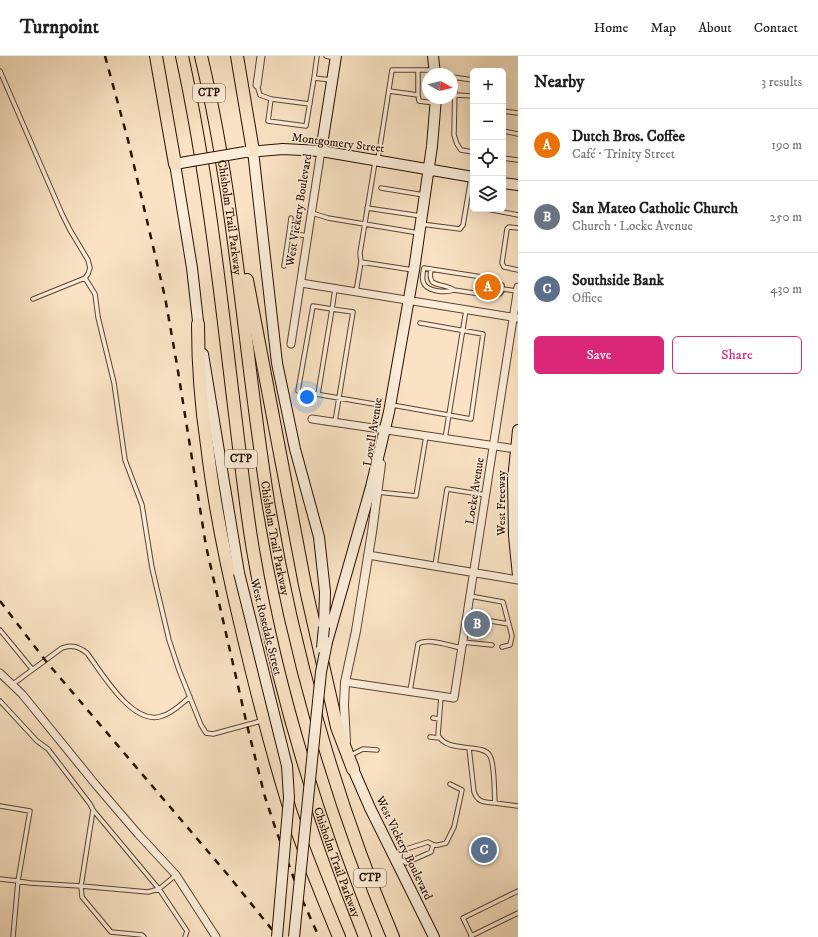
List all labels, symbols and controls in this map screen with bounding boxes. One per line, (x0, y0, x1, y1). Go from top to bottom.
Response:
text: Turnpoint (20, 16, 99, 39)
text: Home (594, 19, 628, 37)
text: Map (650, 19, 676, 37)
text: About (698, 19, 732, 37)
text: Contact (754, 19, 798, 37)
north arrow (422, 68, 458, 104)
map controls (470, 68, 506, 212)
button: + (470, 68, 506, 104)
text: Nearby (534, 71, 584, 93)
text: 3 results (761, 74, 802, 90)
road number: CTP (193, 84, 225, 102)
button: − (470, 104, 506, 140)
text: Dutch Bros. Coffee (572, 127, 685, 146)
street label: Montgomery Street (291, 130, 385, 156)
text: A (543, 137, 551, 153)
text: 190 m (771, 137, 802, 153)
button: locate (470, 140, 506, 176)
text: Café · Trinity Street (572, 146, 675, 162)
street label: West Vickery Boulevard (283, 153, 315, 268)
street label: Chisholm Trail Parkway (214, 159, 246, 276)
button: layers (470, 176, 506, 212)
text: San Mateo Catholic Church (572, 199, 738, 218)
text: B (543, 209, 551, 225)
text: 250 m (770, 209, 802, 225)
text: Church · Locke Avenue (572, 218, 693, 234)
text: Southside Bank (572, 271, 664, 290)
pin: A (475, 272, 501, 302)
text: C (543, 281, 551, 297)
text: 430 m (770, 281, 802, 297)
text: Office (572, 290, 602, 306)
button: Save (534, 336, 664, 374)
button: Share (672, 336, 802, 374)
your location (297, 387, 317, 407)
street label: Lovell Avenue (360, 397, 386, 467)
road number: CTP (225, 450, 257, 468)
street label: Locke Avenue (462, 456, 488, 526)
street label: West Freeway (494, 470, 509, 537)
street label: Chisholm Trail Parkway (257, 480, 293, 597)
street label: West Rosedale Street (246, 576, 285, 677)
pin: B (464, 609, 490, 639)
street label: West Vickery Boulevard (372, 793, 436, 902)
street label: Chisholm Trail Parkway (310, 805, 364, 920)
pin: C (471, 835, 497, 865)
road number: CTP (354, 869, 386, 887)

